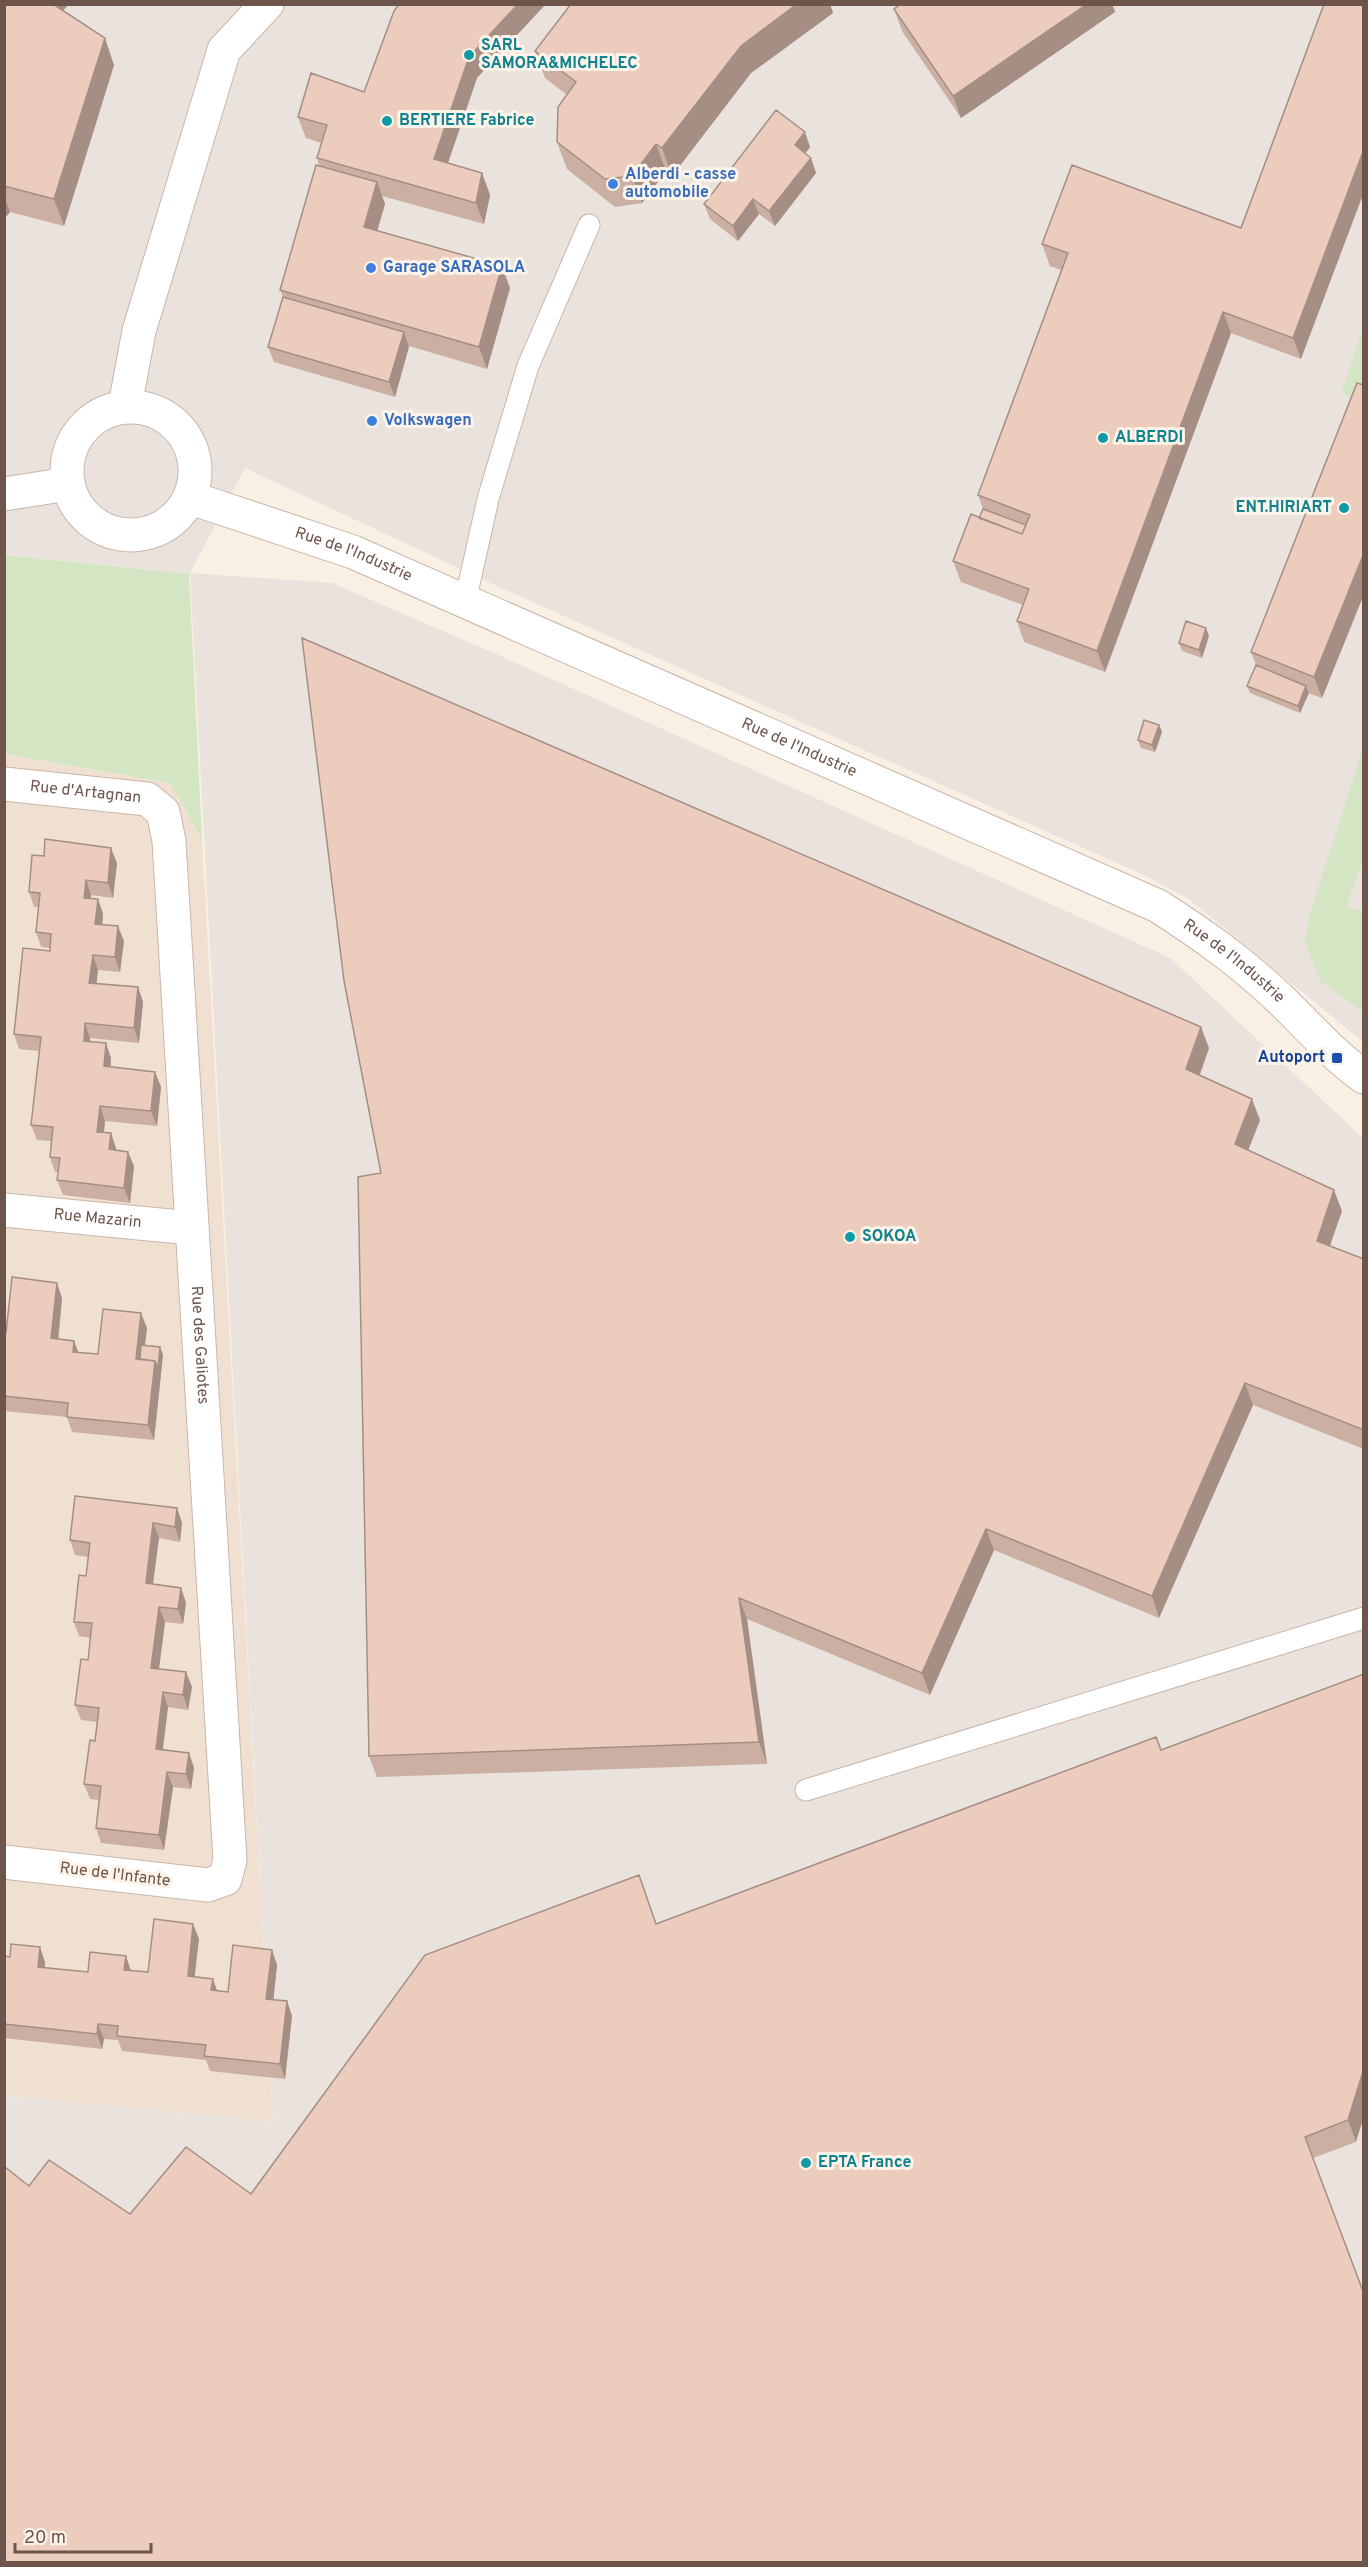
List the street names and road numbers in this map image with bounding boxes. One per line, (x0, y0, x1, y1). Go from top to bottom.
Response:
street label: Rue de l'Industrie (292, 523, 415, 587)
street label: Rue de l'Industrie (738, 714, 860, 782)
street label: Rue d'Artagnan (29, 777, 142, 808)
street label: Rue de l'Industrie (1179, 915, 1289, 1008)
street label: Rue Mazarin (53, 1205, 143, 1233)
street label: Rue des Galiotes (186, 1285, 213, 1405)
street label: Rue de l'Infante (59, 1858, 171, 1892)

